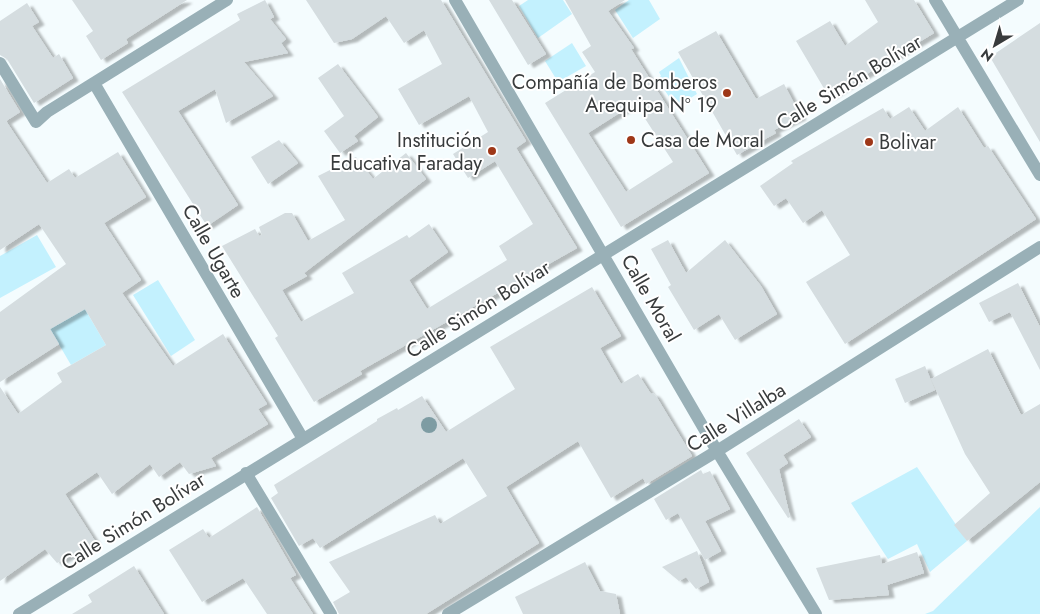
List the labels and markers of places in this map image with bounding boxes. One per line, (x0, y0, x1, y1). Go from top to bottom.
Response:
place label: Compañía de Bomberos Arequipa Nº 19 (512, 68, 717, 120)
marker: Compañía de Bomberos Arequipa Nº 19 (721, 87, 733, 99)
place label: Institución Educativa Faraday (330, 126, 482, 178)
place label: Casa de Moral (641, 126, 764, 155)
place label: Bolivar (879, 128, 936, 157)
marker: Casa de Moral (625, 134, 637, 146)
marker: Bolivar (863, 136, 875, 148)
marker: Institución Educativa Faraday (486, 145, 498, 157)

